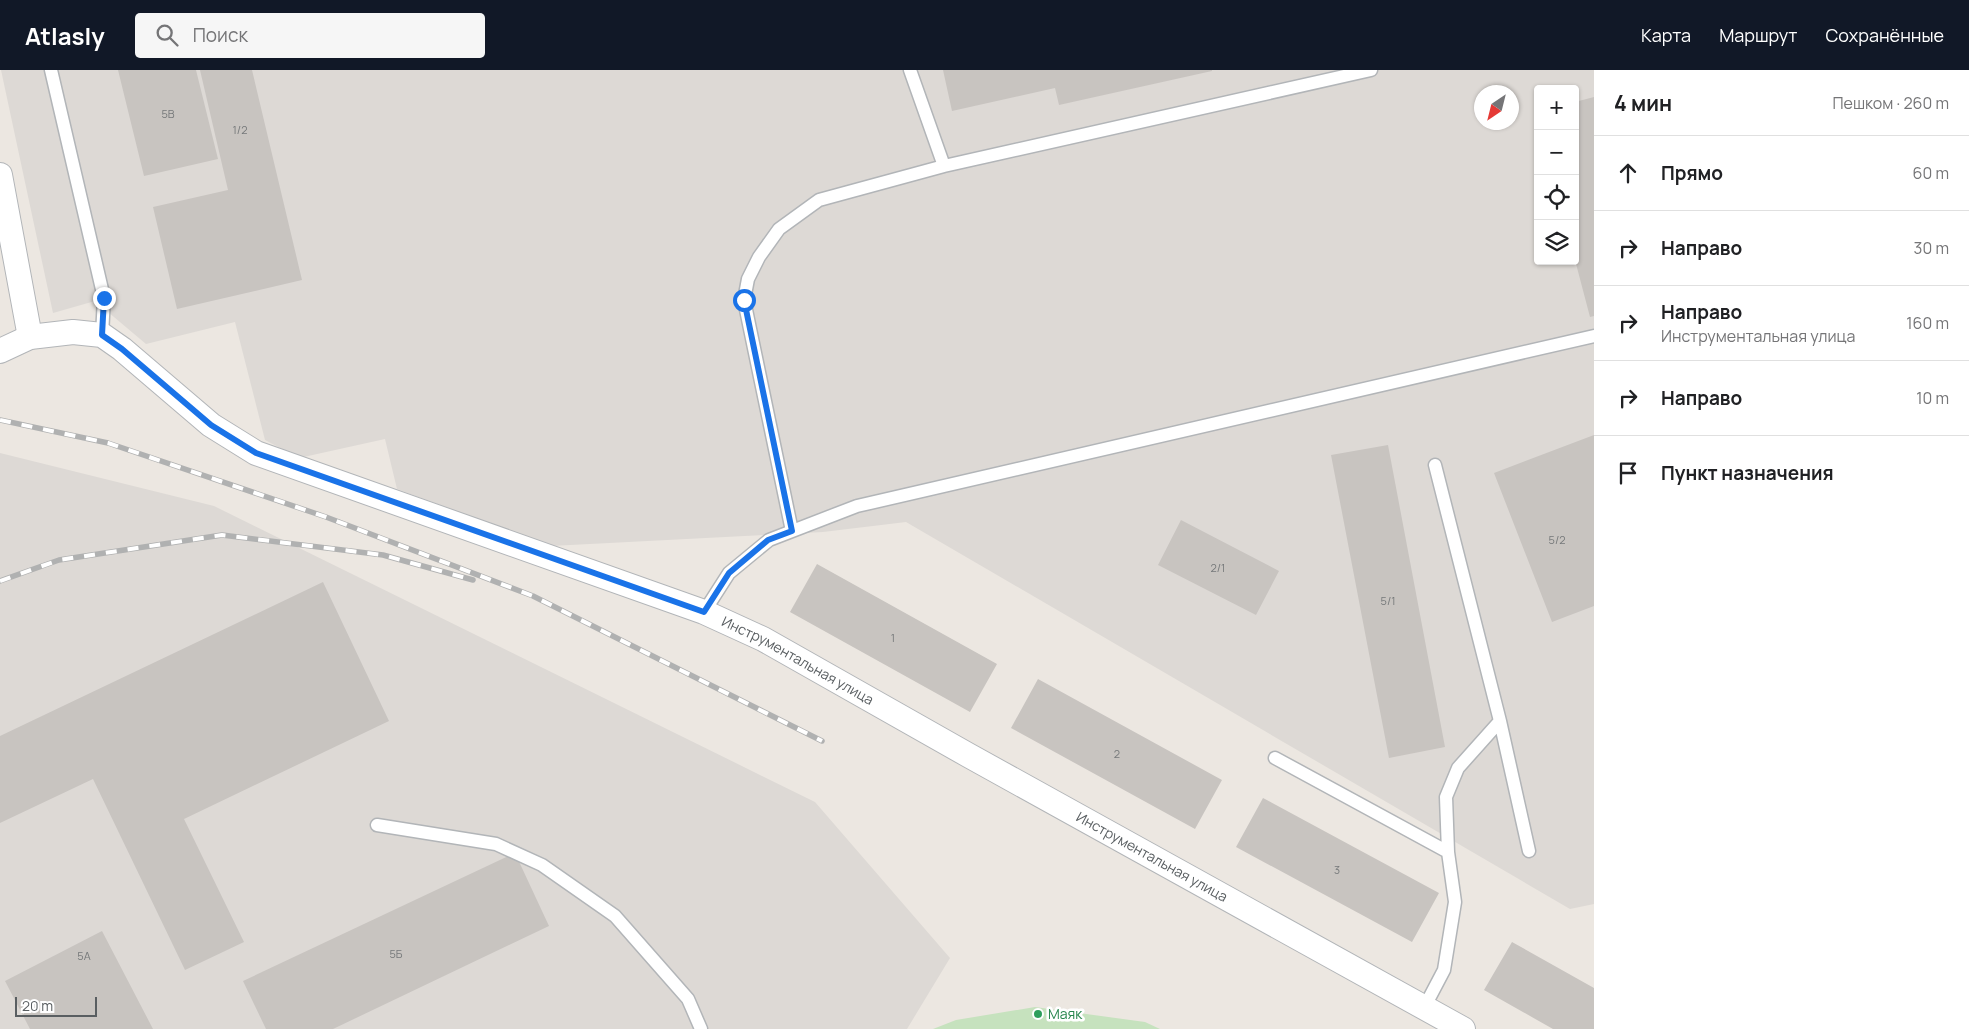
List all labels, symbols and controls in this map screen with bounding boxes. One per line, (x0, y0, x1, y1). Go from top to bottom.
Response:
search box (135, 13, 485, 58)
text: Atlasly (25, 19, 105, 52)
icon: search (153, 21, 181, 49)
text: Поиск (193, 22, 248, 48)
text: Карта (1641, 23, 1691, 47)
text: Маршрут (1719, 23, 1797, 47)
text: Сохранённые (1825, 23, 1944, 47)
north arrow (1474, 85, 1519, 130)
map controls (1534, 85, 1579, 265)
button: + (1534, 85, 1579, 130)
text: 4 мин (1614, 89, 1672, 117)
text: Пешком · 260 m (1833, 92, 1949, 114)
house number: 5В (161, 106, 175, 121)
house number: 1/2 (233, 122, 247, 137)
button: − (1534, 130, 1579, 175)
icon: ahead (1614, 159, 1642, 187)
text: Прямо (1661, 160, 1723, 186)
text: 60 m (1913, 162, 1949, 184)
button: locate (1534, 175, 1579, 220)
button: layers (1534, 220, 1579, 265)
icon: right (1614, 234, 1642, 262)
text: Направо (1661, 235, 1742, 261)
text: 30 m (1914, 237, 1949, 259)
route end (93, 287, 116, 310)
route start (733, 289, 756, 312)
text: Направо (1661, 299, 1742, 325)
icon: right (1614, 309, 1642, 337)
text: 160 m (1906, 312, 1949, 334)
text: Инструментальная улица (1661, 325, 1855, 347)
icon: right (1614, 384, 1642, 412)
text: Направо (1661, 385, 1742, 411)
text: 10 m (1916, 387, 1949, 409)
icon: arrive (1614, 459, 1642, 487)
text: Пункт назначения (1661, 460, 1834, 486)
house number: 5/2 (1549, 532, 1565, 547)
house number: 2/1 (1211, 560, 1225, 575)
house number: 5/1 (1381, 593, 1395, 608)
street label: Инструментальная улица (719, 611, 877, 709)
house number: 1 (891, 630, 895, 645)
house number: 2 (1114, 746, 1120, 761)
street label: Инструментальная улица (1073, 807, 1231, 906)
house number: 3 (1334, 862, 1340, 877)
house number: 5Б (390, 946, 403, 961)
house number: 5А (77, 948, 91, 963)
scale bar (15, 994, 98, 1017)
text: 20 m (22, 996, 53, 1015)
place label: Маяк (1048, 1004, 1083, 1023)
marker: Маяк (1032, 1008, 1044, 1020)

